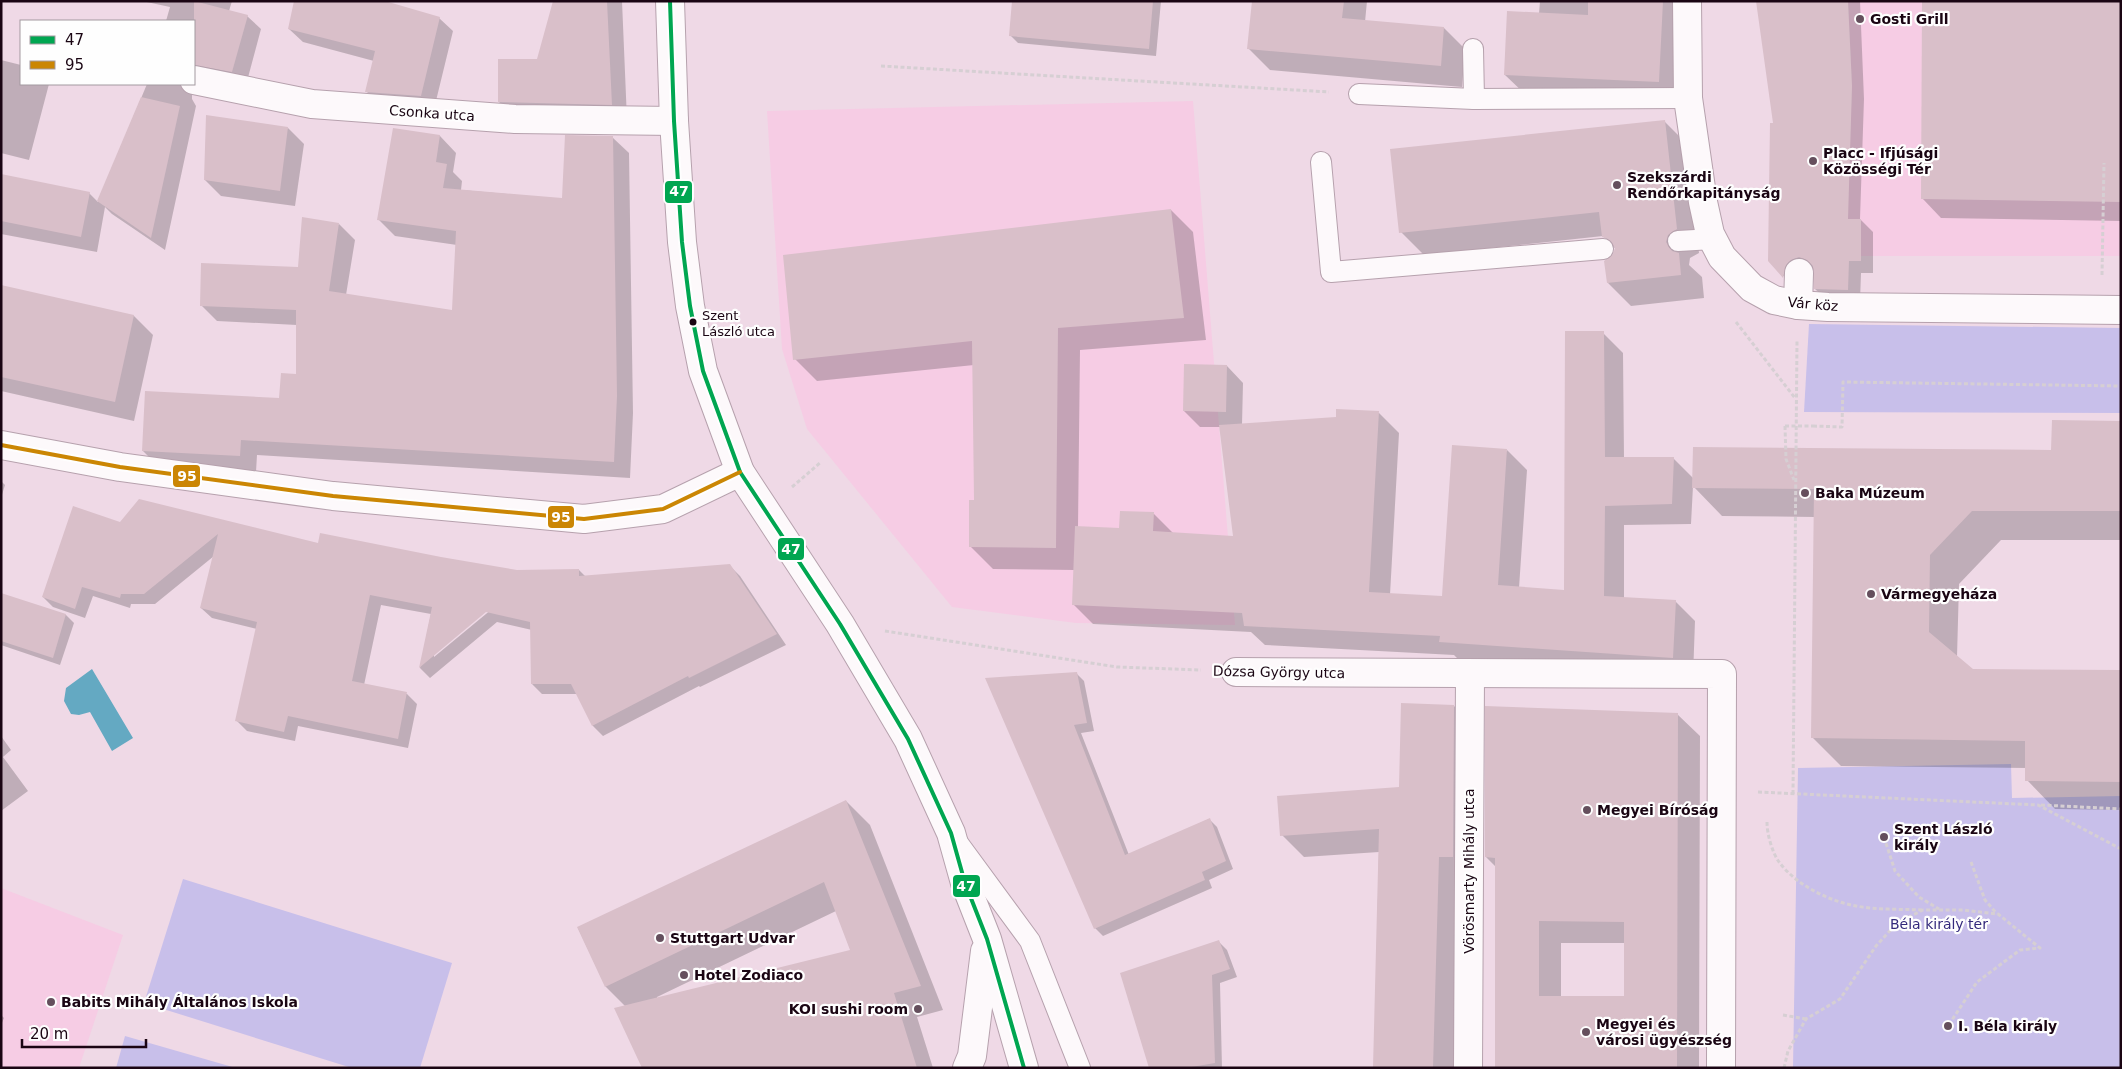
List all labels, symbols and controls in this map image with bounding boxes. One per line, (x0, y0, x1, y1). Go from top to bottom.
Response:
place label: Gosti Grill (1870, 11, 1949, 27)
marker: Gosti Grill (1854, 13, 1866, 25)
legend (20, 20, 195, 85)
text: 47 (65, 31, 84, 49)
text: 95 (65, 56, 84, 74)
street label: Csonka utca (389, 102, 475, 124)
place label: Placc - Ifjúsági Közösségi Tér (1823, 145, 1938, 177)
marker: Placc - Ifjúsági Közösségi Tér (1807, 155, 1819, 167)
place label: Szekszárdi Rendőrkapitányság (1627, 169, 1780, 201)
marker: Szekszárdi Rendőrkapitányság (1611, 179, 1623, 191)
line badge: 47 (664, 180, 693, 204)
text: 47 (669, 183, 689, 199)
street label: Vár köz (1787, 294, 1839, 314)
place label: Szent László utca (702, 308, 775, 339)
marker: Szent László utca (688, 317, 698, 327)
line badge: 95 (172, 464, 201, 488)
text: 95 (177, 468, 197, 484)
place label: Baka Múzeum (1815, 485, 1925, 501)
marker: Baka Múzeum (1799, 487, 1811, 499)
line badge: 95 (547, 505, 575, 529)
text: 95 (551, 509, 571, 525)
line badge: 47 (777, 537, 805, 561)
text: 47 (781, 541, 801, 557)
place label: Vármegyeháza (1881, 586, 1997, 602)
marker: Vármegyeháza (1865, 588, 1877, 600)
street label: Dózsa György utca (1213, 663, 1345, 681)
street label: Vörösmarty Mihály utca (1461, 788, 1477, 954)
place label: Megyei Bíróság (1597, 802, 1719, 818)
marker: Megyei Bíróság (1581, 804, 1593, 816)
place label: Szent László király (1894, 821, 1993, 853)
marker: Szent László király (1878, 831, 1890, 843)
line badge: 47 (952, 874, 981, 898)
text: 47 (956, 878, 976, 894)
park label: Béla király tér (1890, 916, 1988, 932)
place label: Stuttgart Udvar (670, 930, 795, 946)
marker: Stuttgart Udvar (654, 932, 666, 944)
place label: Hotel Zodiaco (694, 967, 804, 983)
marker: Hotel Zodiaco (678, 969, 690, 981)
place label: Babits Mihály Általános Iskola (61, 994, 298, 1010)
marker: Babits Mihály Általános Iskola (45, 996, 57, 1008)
place label: KOI sushi room (789, 1001, 908, 1017)
marker: KOI sushi room (912, 1003, 924, 1015)
scale bar (22, 1016, 146, 1048)
place label: Megyei és városi ügyészség (1596, 1016, 1732, 1048)
place label: I. Béla király (1958, 1018, 2057, 1034)
marker: I. Béla király (1942, 1020, 1954, 1032)
text: 20 m (30, 1025, 68, 1043)
marker: Megyei és városi ügyészség (1580, 1026, 1592, 1038)

